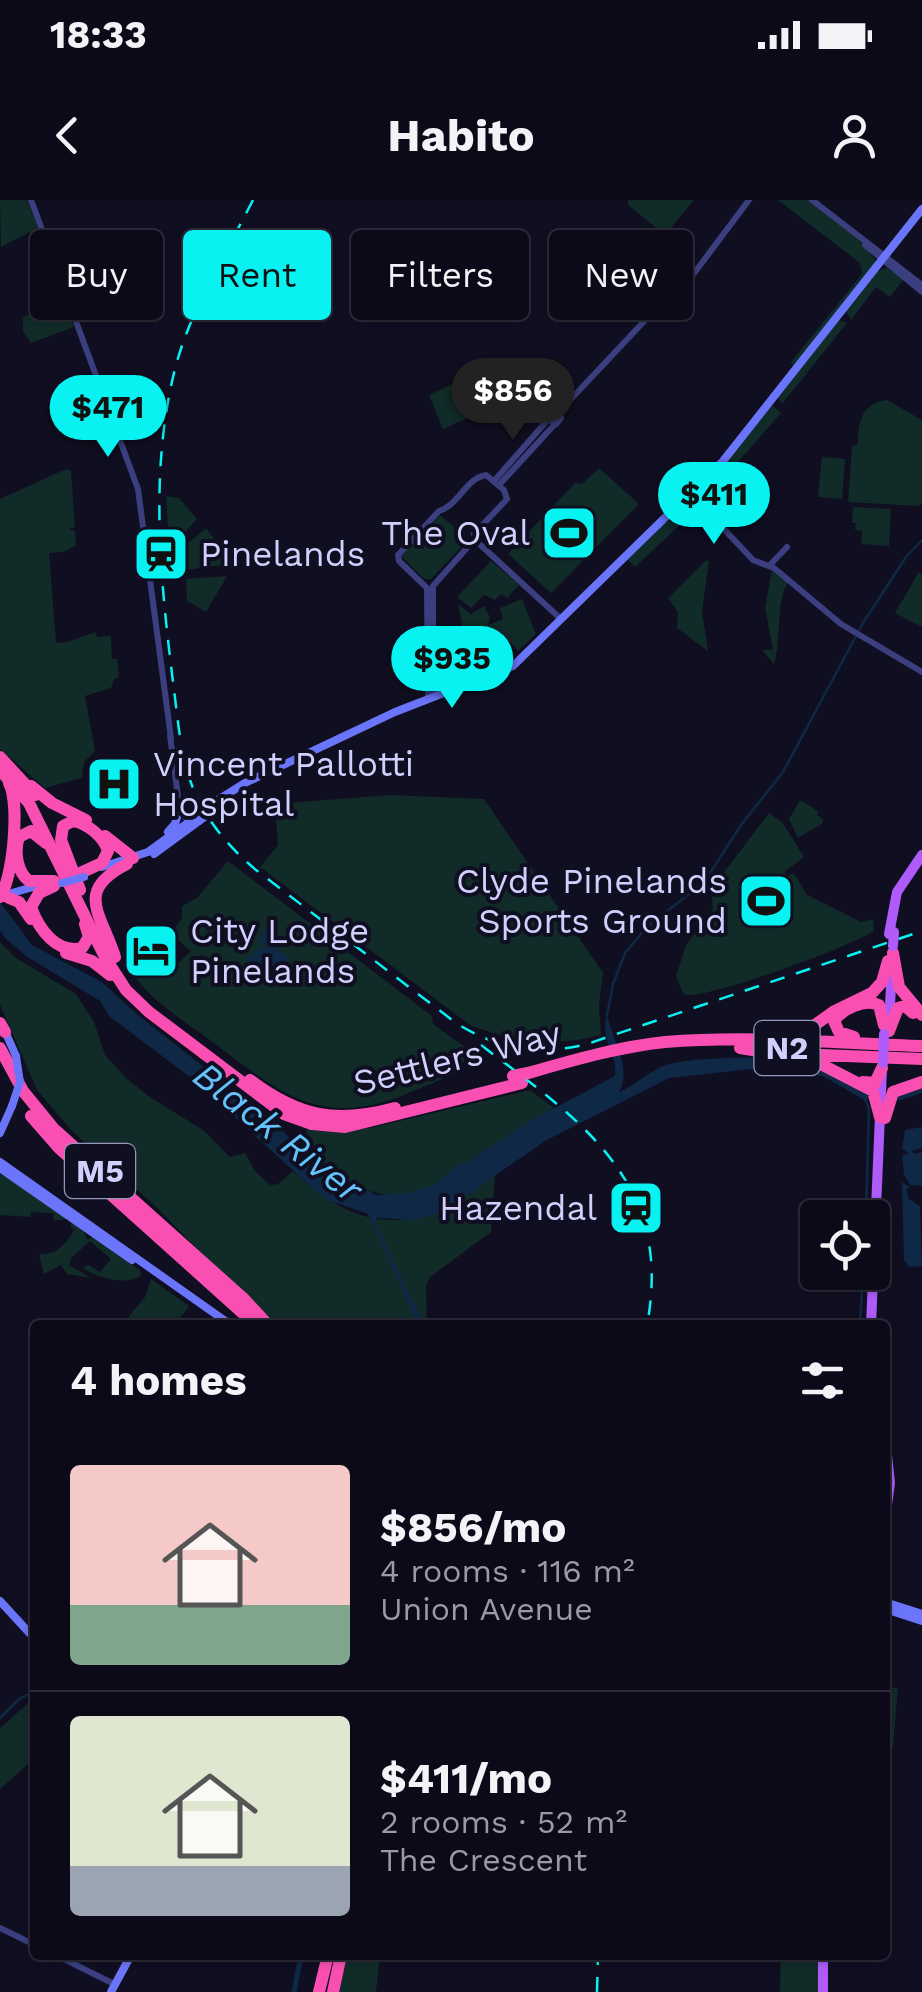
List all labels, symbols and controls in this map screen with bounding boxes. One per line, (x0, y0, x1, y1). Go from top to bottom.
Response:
text: 18:33 (50, 13, 147, 57)
icon: back (40, 108, 95, 163)
icon: person (827, 108, 882, 163)
text: Habito (387, 109, 535, 162)
chip: Buy (30, 230, 163, 320)
chip: Rent (183, 230, 331, 320)
chip: Filters (351, 230, 529, 320)
chip: New (549, 230, 693, 320)
pin: $856 (454, 358, 572, 443)
text: $856 (474, 371, 552, 409)
pin: $471 (49, 375, 167, 460)
text: $471 (72, 388, 144, 426)
pin: $411 (655, 462, 773, 547)
text: $411 (680, 475, 748, 513)
sports icon: The Oval (539, 503, 599, 563)
place label: The Oval (381, 512, 530, 554)
station icon: Pinelands (131, 524, 191, 584)
place label: Pinelands (200, 533, 365, 575)
pin: $935 (393, 626, 511, 711)
text: $935 (413, 639, 491, 677)
place label: Vincent Pallotti Hospital (153, 743, 414, 825)
hospital icon: Vincent Pallotti Hospital (84, 754, 144, 814)
place label: Clyde Pinelands Sports Ground (456, 860, 727, 942)
sports icon: Clyde Pinelands Sports Ground (736, 871, 796, 931)
place label: City Lodge Pinelands (190, 910, 369, 992)
hotel icon: City Lodge Pinelands (121, 921, 181, 981)
street label: Settlers Way (349, 1012, 565, 1104)
road number: N2 (754, 1021, 820, 1075)
water label: Black River (185, 1053, 372, 1212)
road number: M5 (65, 1144, 135, 1198)
station icon: Hazendal (606, 1178, 666, 1238)
place label: Hazendal (439, 1187, 597, 1229)
map controls (800, 1200, 890, 1290)
button: locate (800, 1200, 890, 1290)
icon: filters (795, 1353, 850, 1408)
text: 4 homes (70, 1356, 247, 1405)
text: $856/mo (380, 1503, 567, 1552)
icon: home (150, 1505, 270, 1625)
text: 4 rooms · 116 m² (380, 1552, 635, 1590)
text: Union Avenue (380, 1590, 593, 1628)
text: $411/mo (380, 1754, 552, 1803)
icon: home (150, 1756, 270, 1876)
text: 2 rooms · 52 m² (380, 1803, 627, 1841)
text: The Crescent (380, 1841, 587, 1879)

